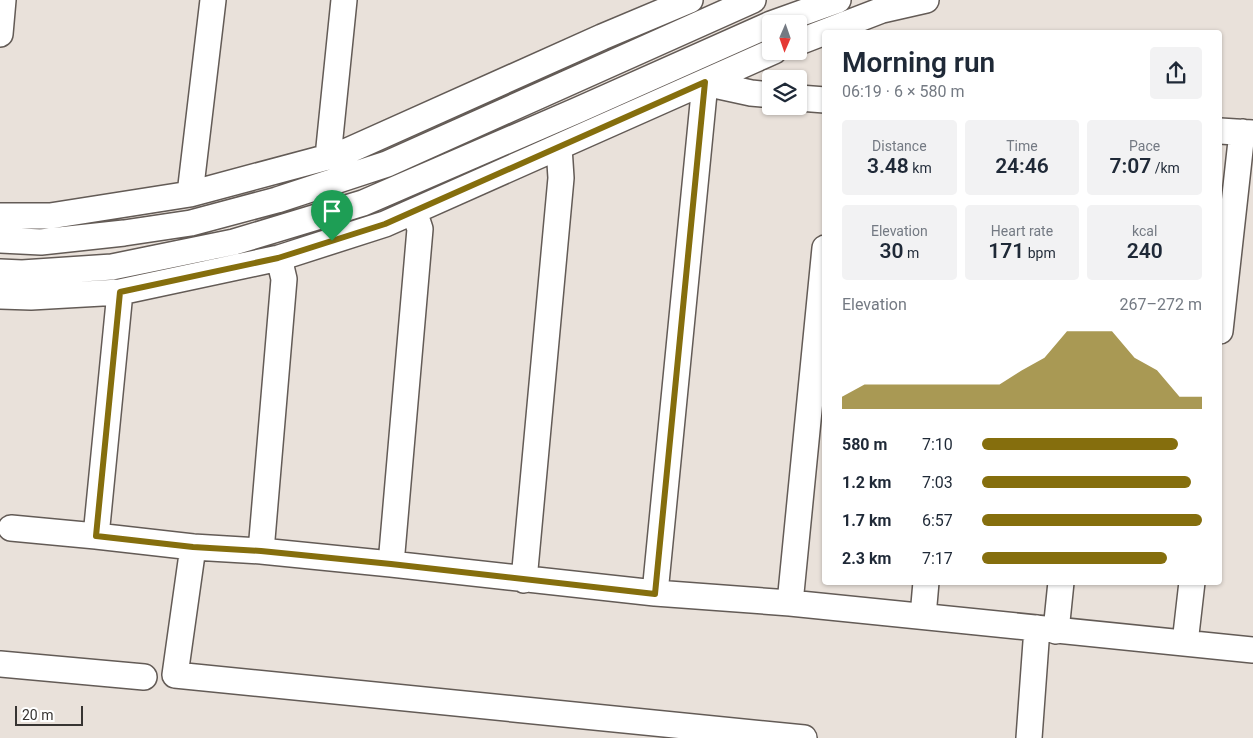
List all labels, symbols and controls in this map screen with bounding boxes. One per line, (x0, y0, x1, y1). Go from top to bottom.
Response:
north arrow (762, 15, 808, 60)
map controls (762, 15, 807, 115)
text: Morning run (842, 46, 995, 79)
button: share (1150, 47, 1202, 99)
button: layers (762, 70, 807, 115)
text: 06:19 · 6 × 580 m (842, 82, 964, 101)
text: Distance (872, 138, 927, 154)
text: Time (1006, 138, 1038, 154)
text: Pace (1129, 138, 1160, 154)
text: 3.48 (867, 154, 909, 178)
text: 24:46 (995, 154, 1049, 178)
text: 7:07 (1109, 154, 1151, 178)
text: km (909, 160, 932, 176)
text: /km (1151, 160, 1180, 176)
pin (311, 190, 353, 241)
icon: arrive (318, 197, 346, 225)
text: Elevation (871, 223, 928, 239)
text: Heart rate (991, 223, 1053, 239)
text: kcal (1132, 223, 1157, 239)
text: 30 (879, 239, 903, 263)
text: 171 (988, 239, 1024, 263)
text: 240 (1127, 239, 1163, 263)
text: m (903, 245, 919, 261)
text: bpm (1024, 245, 1056, 261)
text: Elevation (842, 295, 907, 314)
text: 267–272 m (1120, 295, 1202, 314)
text: 580 m (842, 435, 887, 454)
text: 7:10 (922, 435, 953, 454)
text: 1.2 km (842, 473, 891, 492)
text: 7:03 (922, 473, 953, 492)
text: 1.7 km (842, 511, 891, 530)
text: 6:57 (922, 511, 953, 530)
text: 2.3 km (842, 549, 891, 568)
text: 7:17 (922, 549, 953, 568)
scale bar (15, 703, 82, 726)
text: 20 m (22, 707, 54, 723)

